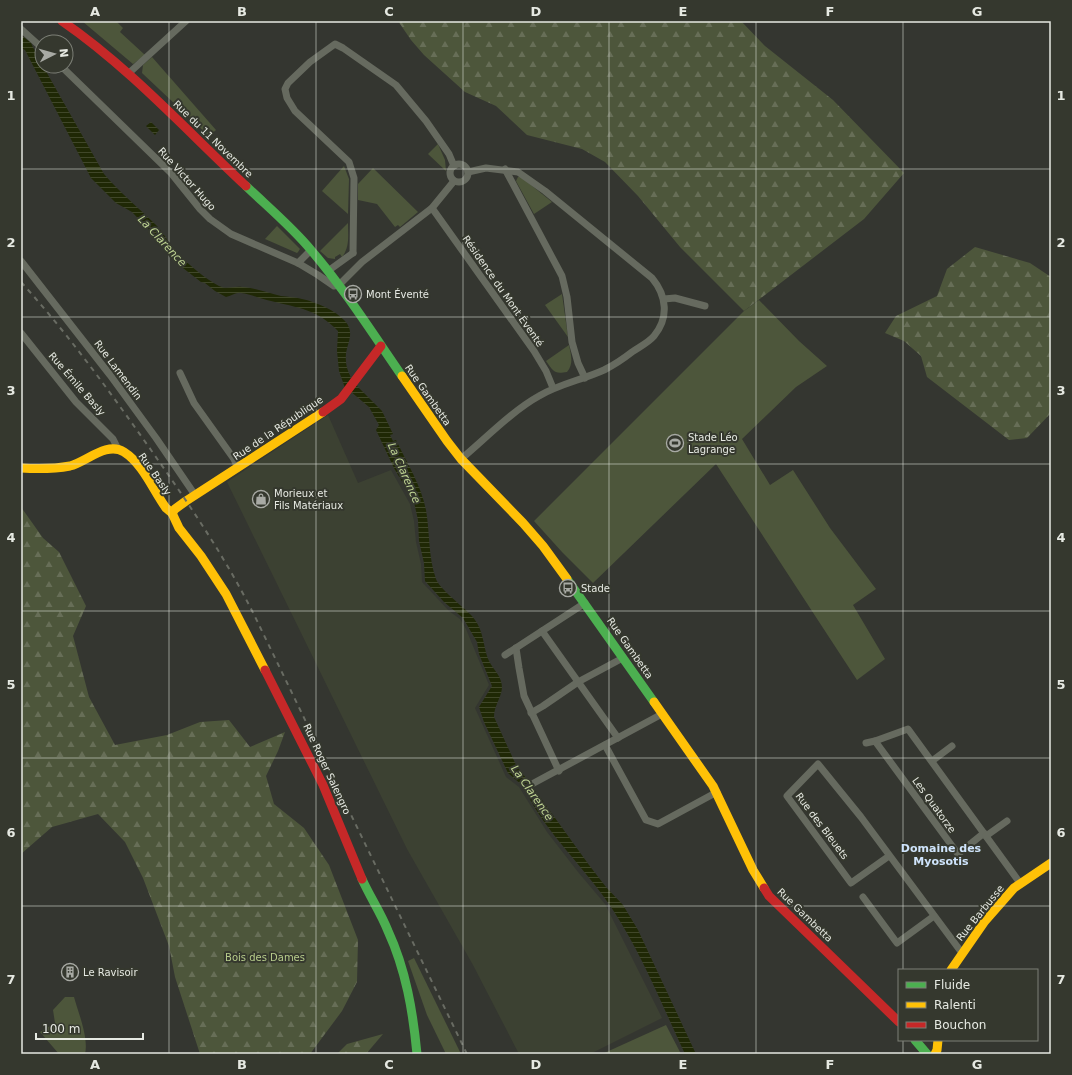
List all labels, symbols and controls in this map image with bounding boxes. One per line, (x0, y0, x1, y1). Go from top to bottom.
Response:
text: A (90, 4, 100, 19)
text: B (237, 4, 247, 19)
text: C (384, 4, 394, 19)
text: D (531, 4, 542, 19)
text: E (679, 4, 687, 19)
text: F (826, 4, 834, 19)
text: G (972, 4, 982, 19)
north arrow (34, 34, 74, 74)
text: N (57, 48, 70, 58)
text: 1 (6, 88, 16, 103)
text: 1 (1056, 88, 1066, 103)
street label: Rue du 11 Novembre (171, 98, 255, 180)
street label: Rue Victor Hugo (156, 145, 218, 213)
water label: La Clarence (135, 213, 189, 269)
street label: Résidence du Mont Éventé (460, 233, 547, 349)
text: 2 (6, 235, 16, 250)
text: 2 (1056, 235, 1066, 250)
bus stop icon: Mont Éventé (343, 284, 363, 304)
place label: Mont Éventé (366, 288, 429, 300)
street label: Rue Lamendin (92, 338, 144, 402)
street label: Rue Émile Basly (47, 350, 108, 418)
street label: Rue Gambetta (403, 362, 453, 428)
text: 3 (6, 383, 16, 398)
text: 3 (1056, 383, 1066, 398)
street label: Rue de la République (231, 394, 325, 462)
place label: Stade Léo Lagrange (688, 432, 738, 455)
sports icon: Stade Léo Lagrange (665, 433, 685, 453)
water label: La Clarence (385, 441, 423, 506)
street label: Rue Basly (136, 451, 174, 497)
place label: Morieux et Fils Matériaux (274, 488, 343, 511)
shop icon: Morieux et Fils Matériaux (251, 489, 271, 509)
text: 4 (6, 530, 16, 545)
text: 4 (1056, 530, 1066, 545)
bus stop icon: Stade (558, 578, 578, 598)
place label: Stade (581, 583, 610, 594)
street label: Rue Gambetta (605, 615, 655, 681)
text: 5 (6, 677, 16, 692)
text: 5 (1056, 677, 1066, 692)
street label: Rue Roger Salengro (301, 722, 353, 816)
water label: La Clarence (508, 763, 556, 824)
street label: Les Quatorze (910, 775, 958, 835)
street label: Rue des Bleuets (793, 791, 851, 861)
text: 6 (6, 825, 16, 840)
text: 6 (1056, 825, 1066, 840)
district label: Domaine des Myosotis (901, 842, 982, 868)
street label: Rue Barbusse (954, 883, 1006, 943)
street label: Rue Gambetta (775, 886, 835, 944)
park label: Bois des Dames (225, 952, 305, 963)
building icon: Le Ravisoir (60, 962, 80, 982)
place label: Le Ravisoir (83, 967, 138, 978)
legend (898, 969, 1038, 1041)
text: 7 (6, 972, 16, 987)
text: 7 (1056, 972, 1066, 987)
text: Fluide (934, 978, 970, 992)
text: Ralenti (934, 998, 976, 1012)
scale bar (36, 1015, 143, 1041)
text: Bouchon (934, 1018, 986, 1032)
text: 100 m (42, 1022, 80, 1036)
text: A (90, 1057, 100, 1072)
text: B (237, 1057, 247, 1072)
text: C (384, 1057, 394, 1072)
text: D (531, 1057, 542, 1072)
text: E (679, 1057, 687, 1072)
text: F (826, 1057, 834, 1072)
text: G (972, 1057, 982, 1072)

